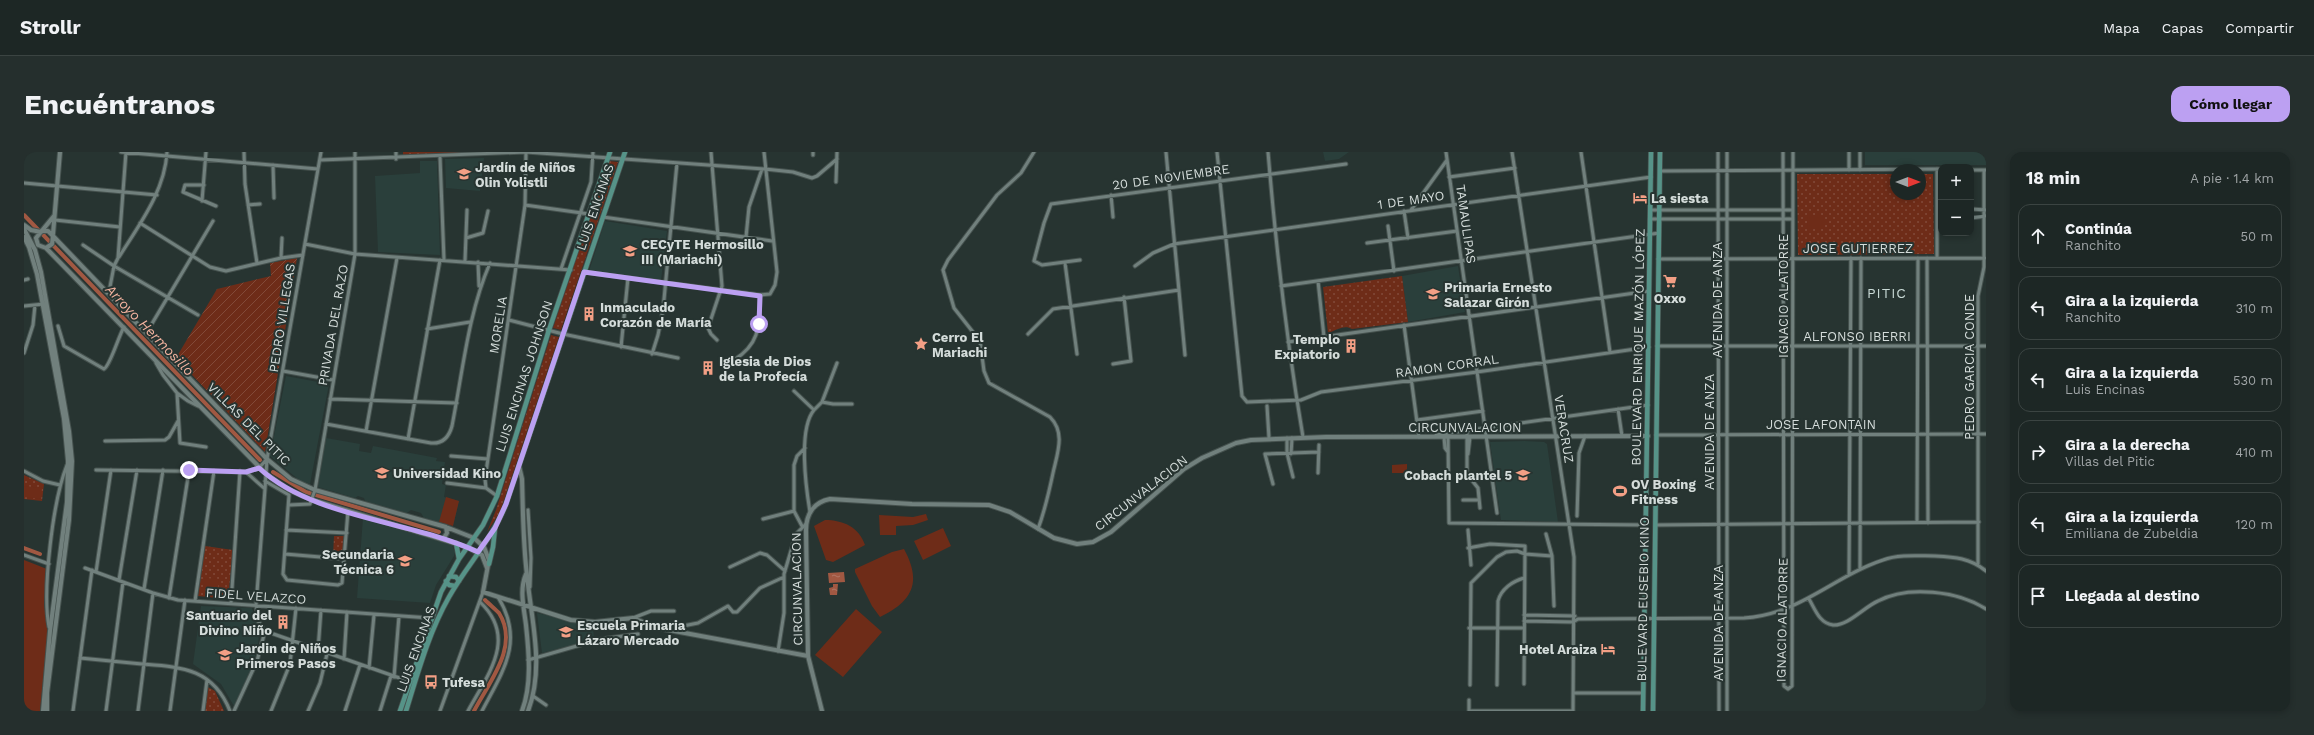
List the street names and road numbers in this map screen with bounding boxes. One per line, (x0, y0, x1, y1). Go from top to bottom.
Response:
street label: 20 DE NOVIEMBRE (1111, 161, 1231, 193)
street label: LUIS ENCINAS (573, 162, 617, 252)
street label: TAMAULIPAS (1453, 184, 1479, 264)
street label: 1 DE MAYO (1377, 188, 1445, 212)
street label: BOULEVARD ENRIQUE MAZÓN LÓPEZ (1627, 228, 1648, 466)
street label: IGNACIO ALATORRE (1776, 234, 1791, 358)
street label: JOSE GUTIERREZ (1803, 241, 1913, 256)
street label: AVENIDA DE ANZA (1710, 242, 1725, 358)
street label: PEDRO VILLEGAS (266, 262, 298, 374)
street label: PRIVADA DEL RAZO (315, 263, 351, 387)
street label: PEDRO GARCIA CONDE (1962, 294, 1977, 440)
street label: MORELIA (486, 295, 510, 355)
street label: LUIS ENCINAS JOHNSON (492, 298, 556, 454)
street label: ALFONSO IBERRI (1803, 329, 1911, 344)
street label: RAMON CORRAL (1394, 351, 1500, 381)
street label: AVENIDA DE ANZA (1702, 374, 1717, 490)
street label: VILLAS DEL PITIC (204, 379, 294, 469)
street label: VERACRUZ (1551, 394, 1577, 464)
street label: JOSE LAFONTAIN (1766, 417, 1876, 432)
street label: CIRCUNVALACION (1408, 420, 1522, 435)
street label: CIRCUNVALACION (1092, 452, 1190, 534)
street label: BULEVARD EUSEBIO KINO (1634, 517, 1652, 681)
street label: CIRCUNVALACION (789, 532, 805, 646)
street label: IGNACIO ALATORRE (1773, 558, 1791, 682)
street label: AVENIDA DE ANZA (1711, 565, 1726, 681)
street label: FIDEL VELAZCO (205, 585, 307, 607)
street label: LUIS ENCINAS (394, 604, 438, 694)

